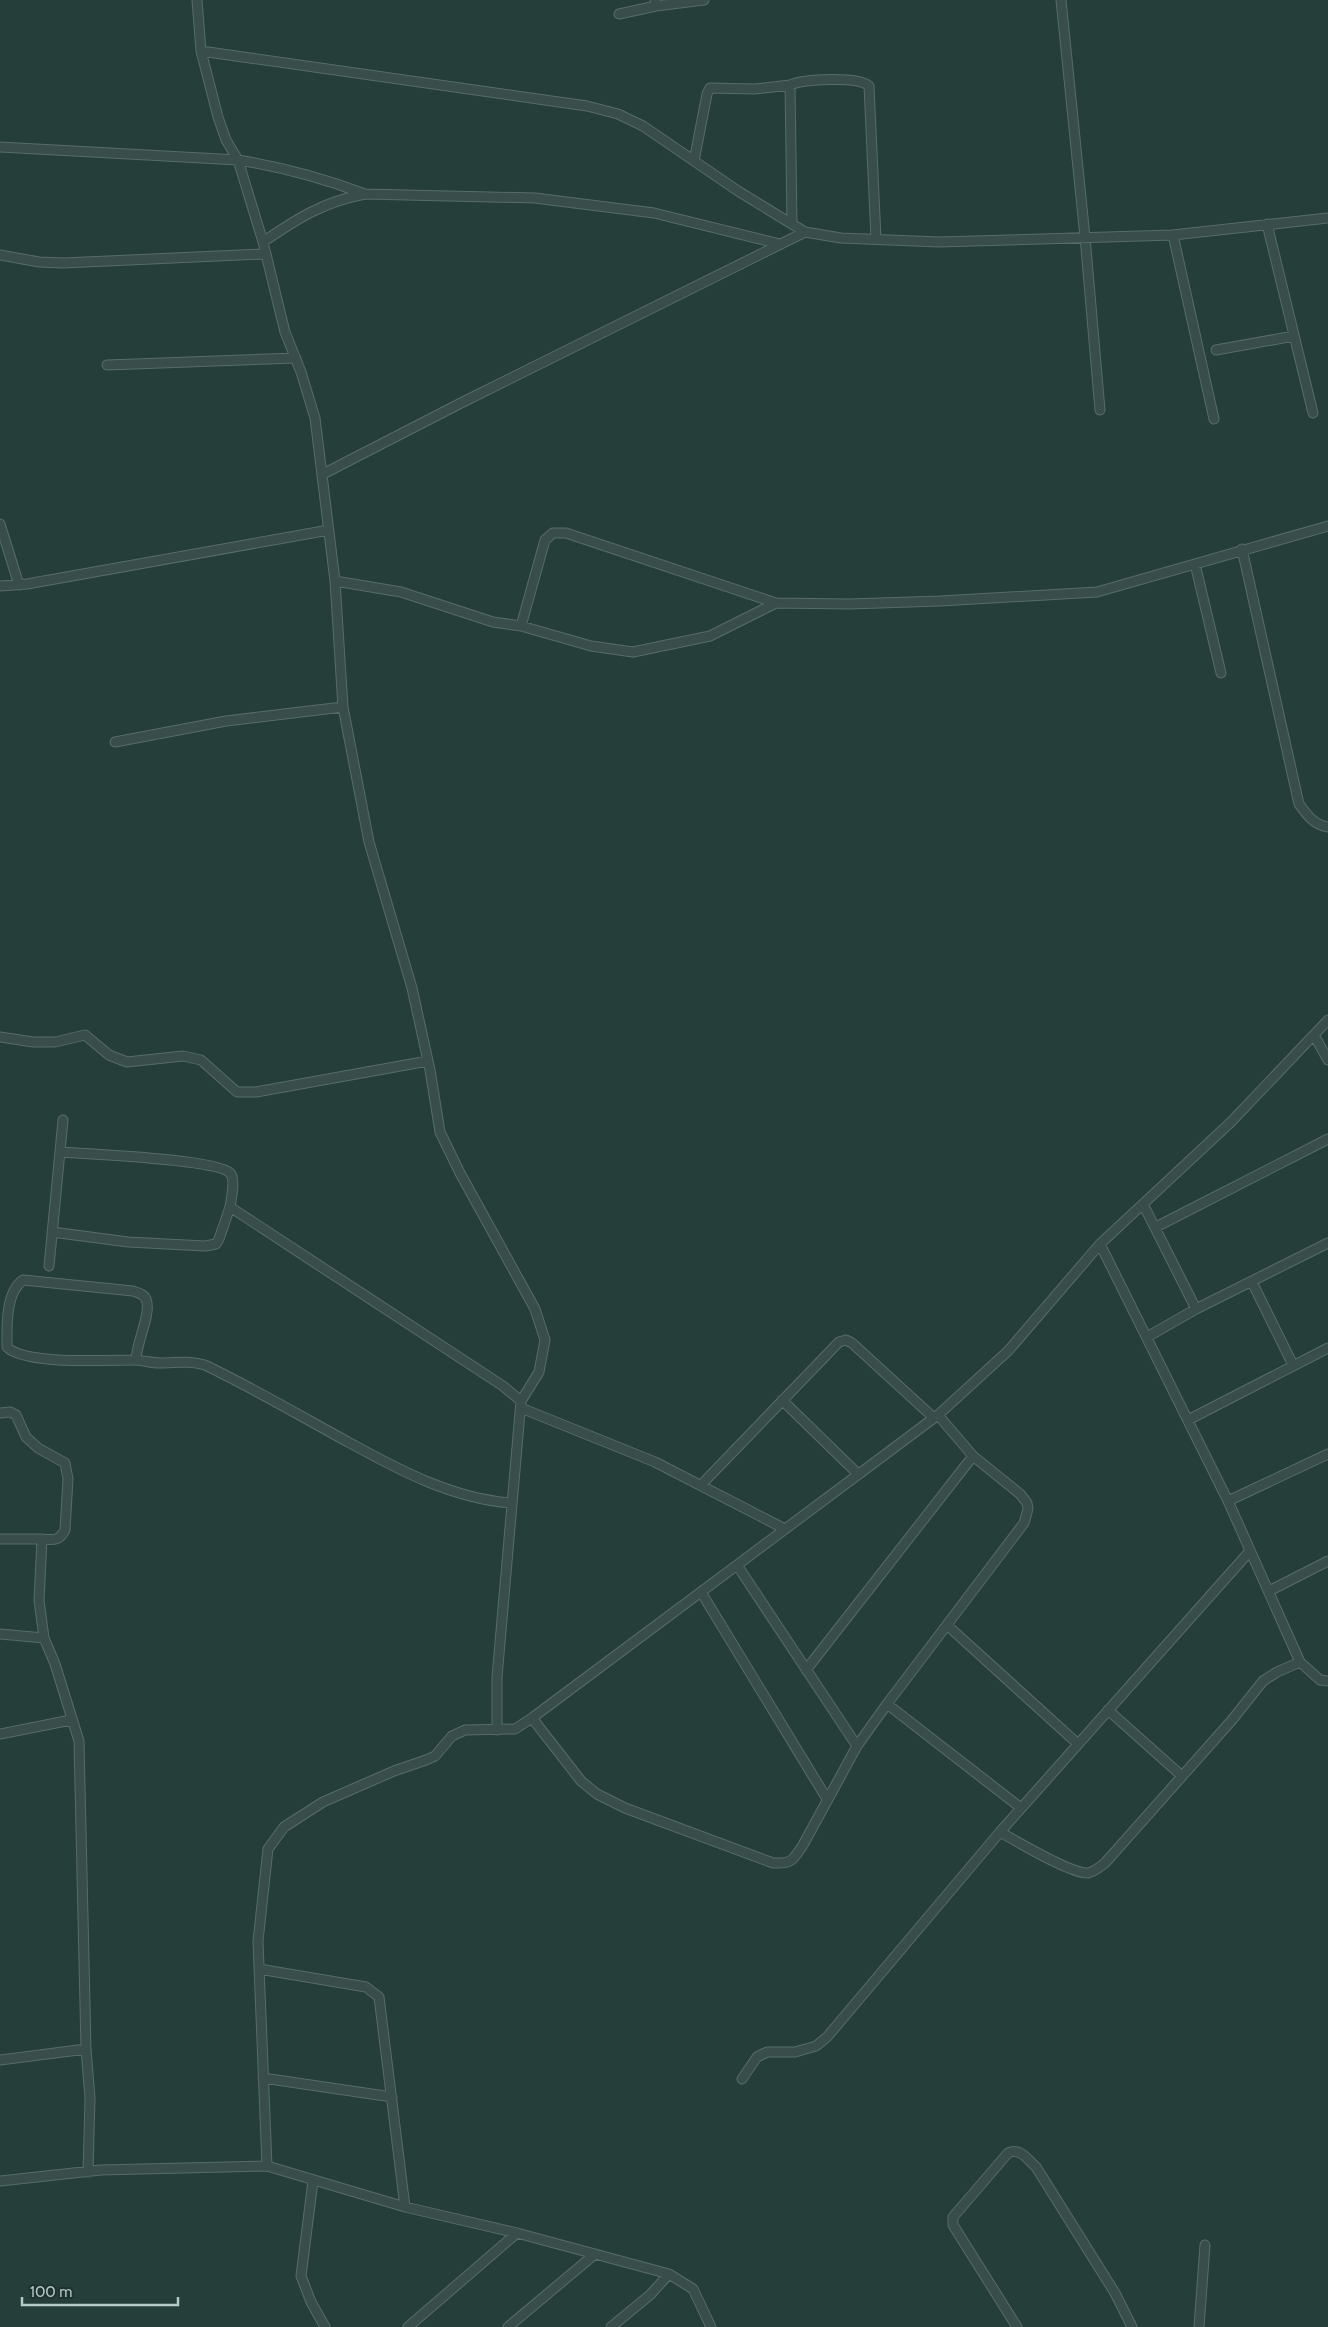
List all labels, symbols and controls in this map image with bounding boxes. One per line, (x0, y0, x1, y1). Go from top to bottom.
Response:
scale bar (22, 2274, 179, 2306)
text: 100 m (30, 2283, 72, 2301)

